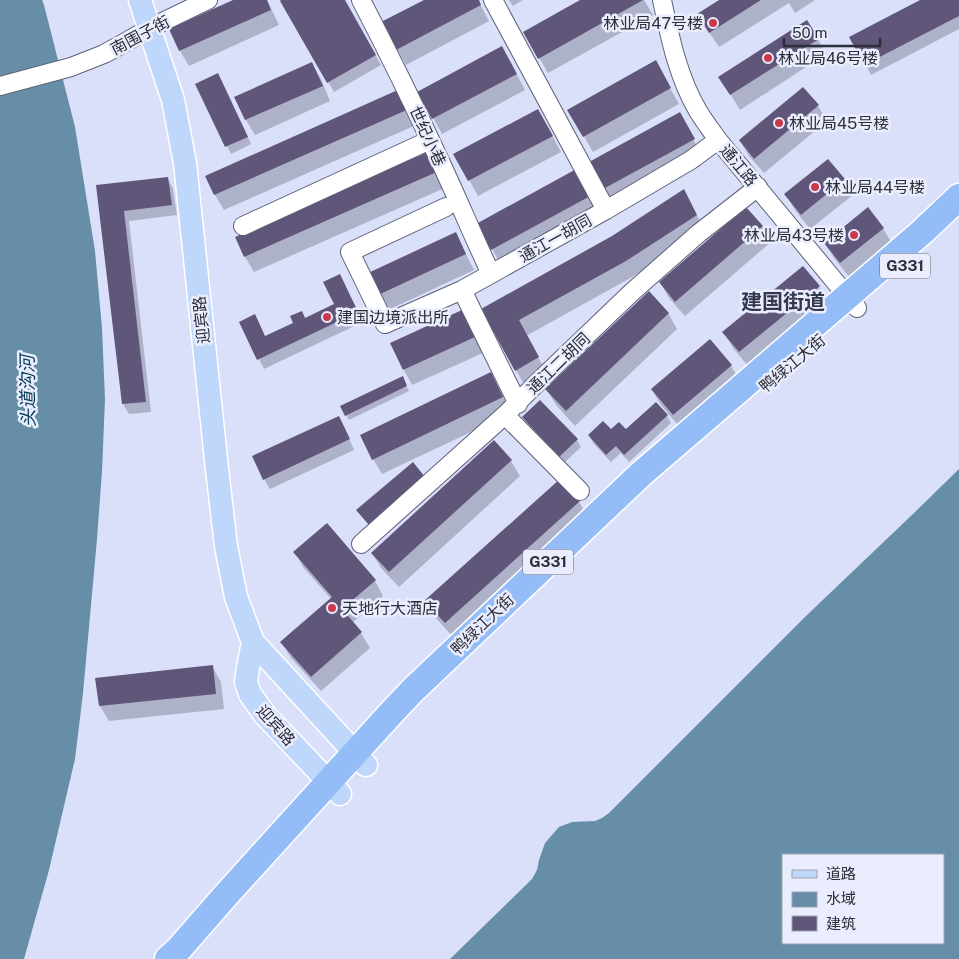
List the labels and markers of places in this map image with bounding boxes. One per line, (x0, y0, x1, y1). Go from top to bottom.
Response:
place label: 林业局47号楼 (603, 14, 703, 33)
marker: 林业局47号楼 (707, 17, 719, 29)
place label: 林业局46号楼 (778, 49, 878, 68)
marker: 林业局46号楼 (762, 52, 774, 64)
place label: 林业局45号楼 (789, 114, 889, 133)
marker: 林业局45号楼 (773, 117, 785, 129)
place label: 林业局44号楼 (825, 178, 925, 197)
marker: 林业局44号楼 (809, 181, 821, 193)
place label: 林业局43号楼 (744, 226, 844, 245)
marker: 林业局43号楼 (848, 229, 860, 241)
place label: 建国边境派出所 (337, 308, 449, 327)
marker: 建国边境派出所 (321, 311, 333, 323)
place label: 天地行大酒店 (342, 599, 438, 618)
marker: 天地行大酒店 (326, 602, 338, 614)

